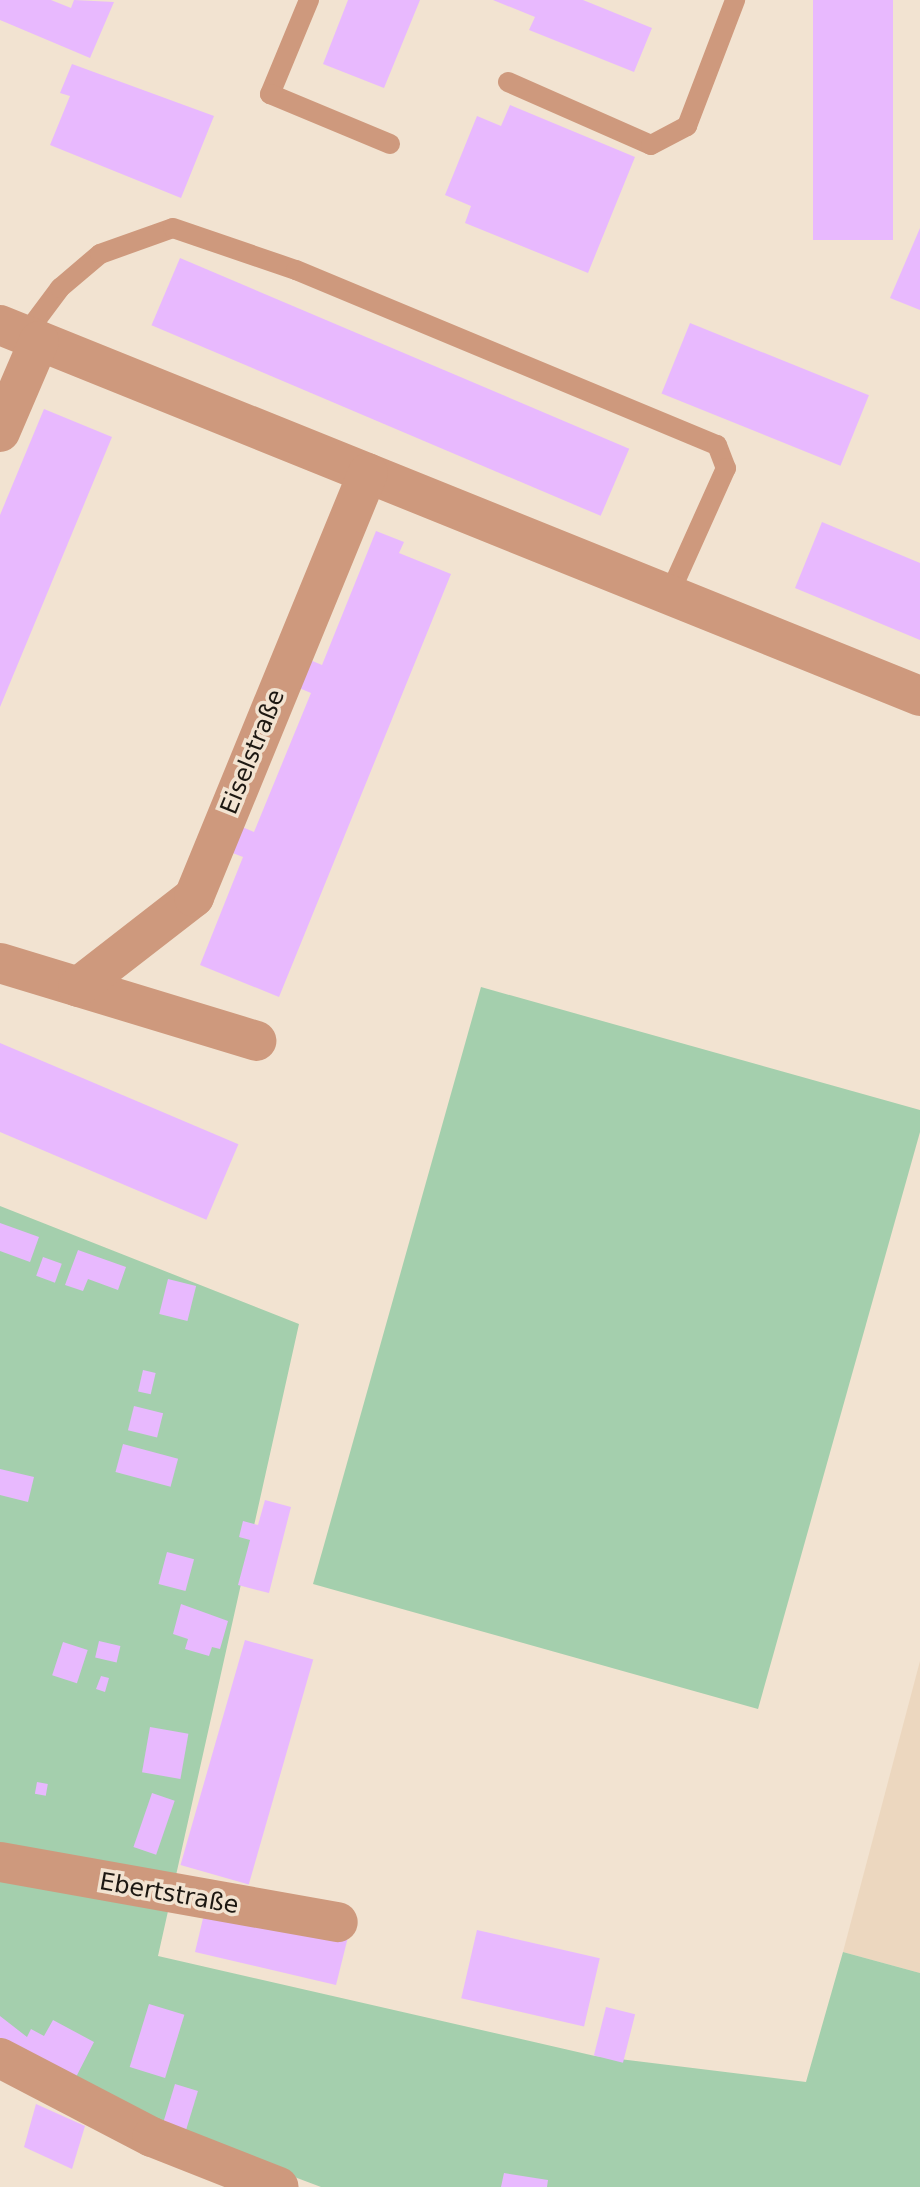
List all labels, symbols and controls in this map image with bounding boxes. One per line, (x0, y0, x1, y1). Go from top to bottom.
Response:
street label: Eiselstraße (215, 685, 291, 819)
street label: Ebertstraße (97, 1868, 241, 1920)

